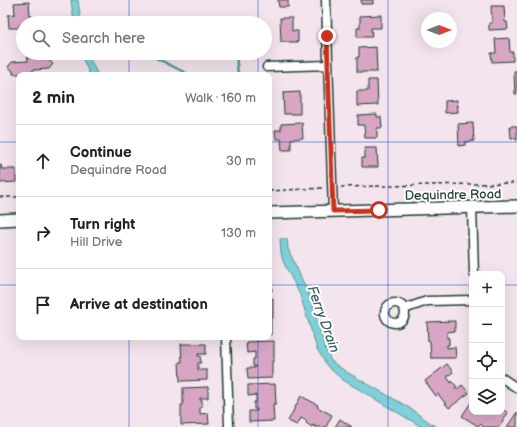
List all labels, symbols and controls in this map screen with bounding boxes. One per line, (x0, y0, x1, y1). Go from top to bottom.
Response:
north arrow (421, 12, 457, 48)
search box (16, 16, 272, 60)
icon: search (30, 27, 52, 49)
route end (318, 27, 336, 45)
text: Search here (62, 29, 145, 48)
text: 2 min (32, 88, 75, 108)
text: Walk · 160 m (185, 90, 256, 106)
text: Continue (70, 143, 132, 162)
icon: ahead (32, 150, 54, 172)
text: 30 m (226, 153, 256, 169)
text: Dequindre Road (70, 162, 167, 178)
street label: Dequindre Road (405, 186, 502, 204)
route start (370, 201, 388, 219)
text: Turn right (70, 215, 135, 234)
icon: right (32, 222, 54, 244)
text: 130 m (221, 225, 256, 241)
text: Hill Drive (70, 234, 122, 250)
map controls (469, 271, 505, 415)
button: + (469, 271, 505, 307)
water label: Ferry Drain (304, 283, 344, 355)
icon: arrive (32, 294, 54, 316)
text: Arrive at destination (70, 295, 208, 314)
button: − (469, 307, 505, 343)
button: locate (469, 343, 505, 379)
button: layers (469, 379, 505, 415)

